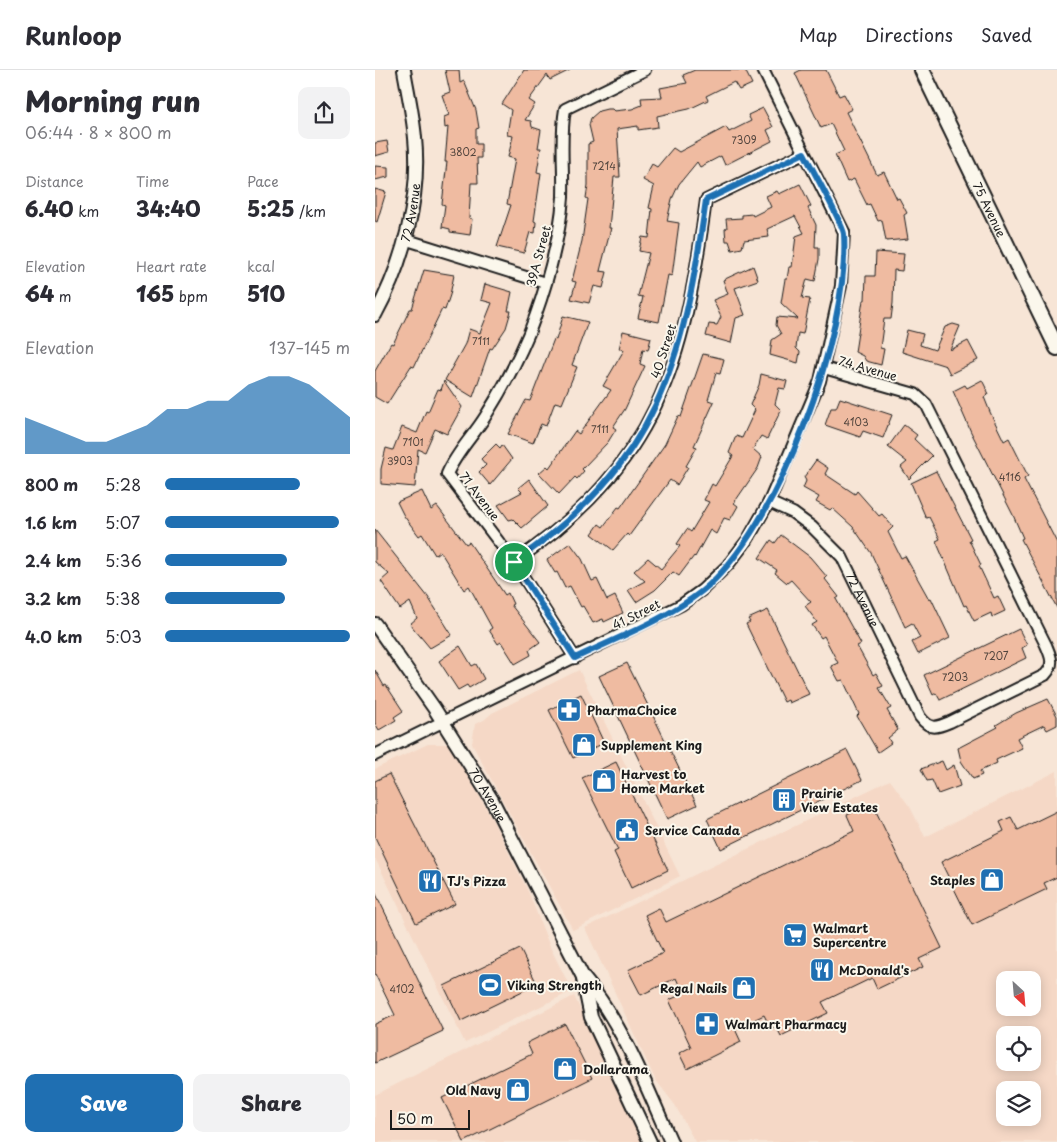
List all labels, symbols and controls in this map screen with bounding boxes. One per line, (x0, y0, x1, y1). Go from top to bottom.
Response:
text: Runloop (25, 17, 122, 53)
text: Map (799, 21, 837, 48)
text: Directions (865, 21, 953, 48)
text: Saved (981, 21, 1032, 48)
text: Morning run (25, 79, 201, 122)
button: share (298, 87, 350, 139)
text: 06:44 · 8 × 800 m (25, 120, 172, 144)
house number: 7309 (731, 132, 757, 147)
house number: 3802 (449, 144, 477, 159)
house number: 7214 (592, 158, 616, 173)
text: Distance (25, 171, 84, 192)
text: Time (136, 171, 169, 192)
text: Pace (247, 171, 279, 192)
street label: 75 Avenue (969, 179, 1011, 240)
street label: 72 Avenue (396, 182, 424, 244)
text: 6.40 (25, 192, 74, 224)
text: 34:40 (136, 192, 201, 224)
text: 5:25 (247, 192, 295, 224)
text: km (74, 201, 99, 222)
text: /km (295, 201, 326, 222)
street label: 39A Street (521, 223, 555, 289)
text: Elevation (25, 256, 85, 277)
text: Heart rate (136, 256, 207, 277)
text: kcal (247, 256, 275, 277)
text: 64 (25, 277, 54, 309)
text: 165 (136, 277, 174, 309)
text: 510 (247, 277, 285, 309)
text: m (54, 286, 72, 307)
text: bpm (174, 286, 208, 307)
street label: 40 Street (646, 321, 680, 381)
house number: 7111 (472, 333, 490, 348)
text: Elevation (25, 335, 94, 359)
text: 137–145 m (269, 335, 350, 359)
street label: 74 Avenue (837, 351, 900, 385)
house number: 4103 (844, 414, 869, 429)
house number: 7111 (591, 421, 609, 436)
house number: 7101 (402, 434, 424, 449)
house number: 3903 (387, 453, 413, 468)
street label: 71 Avenue (456, 468, 505, 525)
house number: 4116 (999, 469, 1021, 484)
text: 800 m (25, 472, 78, 496)
text: 5:28 (105, 472, 141, 496)
text: 1.6 km (25, 510, 77, 534)
text: 5:07 (105, 510, 140, 534)
pin (493, 541, 535, 583)
text: 2.4 km (25, 548, 81, 572)
text: 5:36 (105, 548, 142, 572)
icon: arrive (500, 548, 528, 576)
street label: 72 Avenue (842, 569, 884, 631)
text: 3.2 km (25, 586, 82, 610)
text: 5:38 (105, 586, 140, 610)
street label: 41 Street (609, 594, 663, 634)
text: 4.0 km (25, 624, 82, 648)
text: 5:03 (105, 624, 142, 648)
house number: 7207 (983, 648, 1009, 663)
house number: 7203 (942, 669, 968, 684)
pharmacy icon: PharmaChoice (556, 697, 582, 723)
place label: PharmaChoice (587, 701, 677, 719)
shop icon: Supplement King (571, 732, 597, 758)
place label: Supplement King (601, 736, 702, 754)
street label: 70 Avenue (465, 764, 511, 826)
place label: Harvest to Home Market (621, 765, 705, 797)
shop icon: Harvest to Home Market (591, 768, 617, 794)
place label: Prairie View Estates (801, 784, 878, 816)
building icon: Prairie View Estates (771, 787, 797, 813)
public building icon: Service Canada (614, 817, 640, 843)
place label: Service Canada (645, 821, 741, 839)
shop icon: Staples (979, 867, 1005, 893)
restaurant icon: TJ's Pizza (417, 868, 443, 894)
place label: Staples (930, 871, 975, 889)
place label: TJ's Pizza (447, 872, 506, 890)
place label: Walmart Supercentre (813, 919, 886, 951)
supermarket icon: Walmart Supercentre (782, 922, 808, 948)
restaurant icon: McDonald's (809, 957, 835, 983)
place label: McDonald's (839, 961, 909, 979)
north arrow (996, 971, 1041, 1016)
map controls (996, 971, 1041, 1126)
sports icon: Viking Strength (477, 972, 503, 998)
shop icon: Regal Nails (731, 975, 757, 1001)
place label: Viking Strength (507, 976, 602, 994)
place label: Regal Nails (660, 979, 727, 997)
house number: 4102 (389, 981, 415, 996)
pharmacy icon: Walmart Pharmacy (694, 1011, 720, 1037)
place label: Walmart Pharmacy (725, 1015, 847, 1033)
button: locate (996, 1026, 1041, 1071)
shop icon: Dollarama (552, 1056, 578, 1082)
place label: Dollarama (583, 1060, 649, 1078)
button: Save (25, 1074, 183, 1132)
button: Share (193, 1074, 350, 1132)
shop icon: Old Navy (505, 1077, 531, 1103)
place label: Old Navy (446, 1081, 501, 1099)
button: layers (996, 1081, 1041, 1126)
scale bar (390, 1107, 470, 1130)
text: 50 m (397, 1108, 433, 1129)

